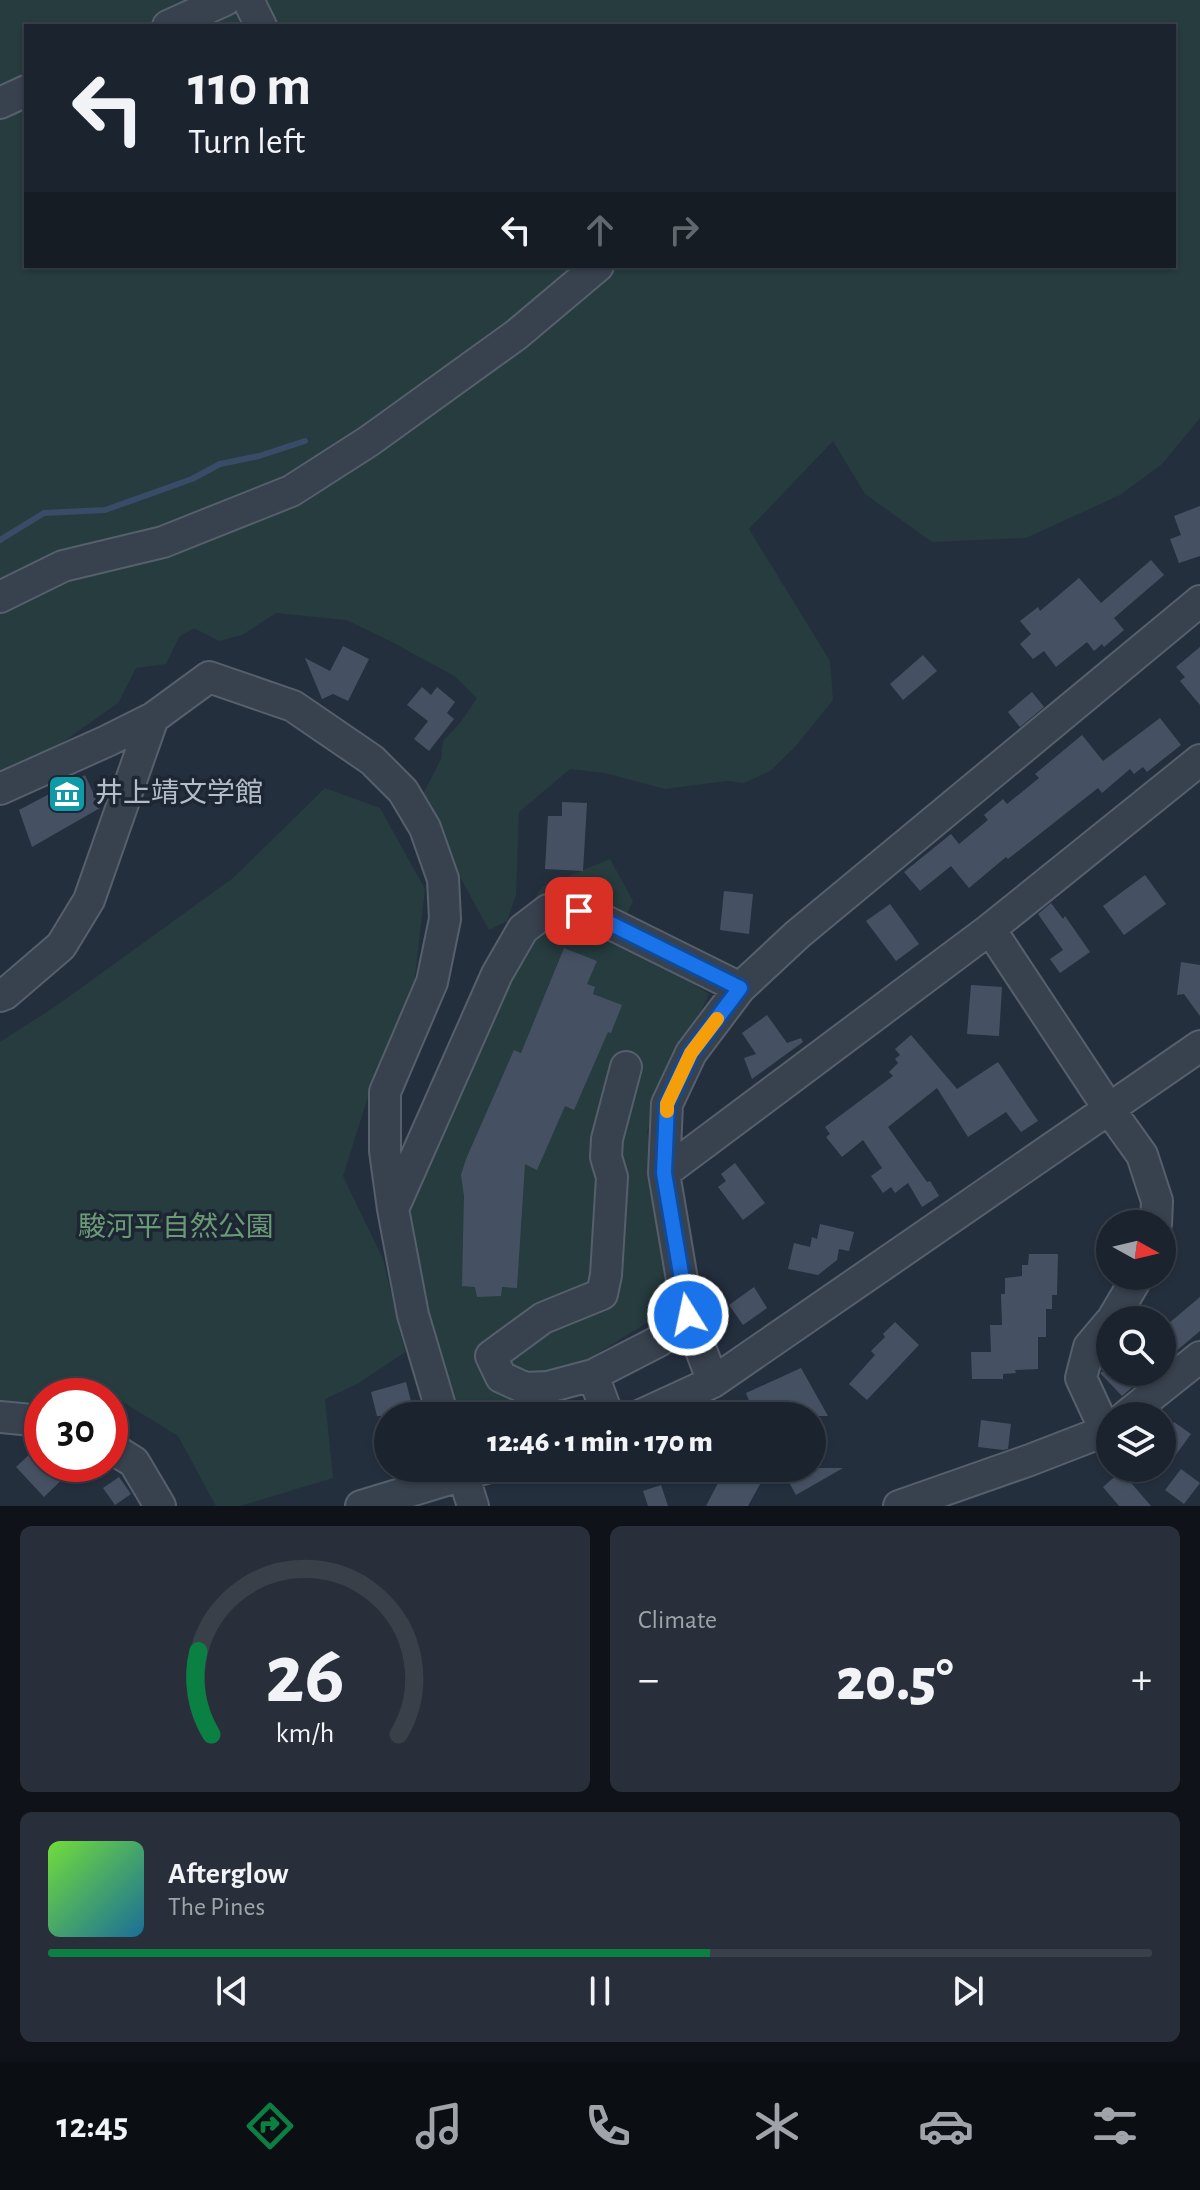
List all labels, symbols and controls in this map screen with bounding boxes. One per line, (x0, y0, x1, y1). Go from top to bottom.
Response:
icon: left (56, 56, 160, 160)
text: 110 m (188, 59, 311, 115)
text: Turn left (188, 124, 305, 160)
icon: left (494, 208, 538, 252)
icon: ahead (578, 208, 622, 252)
icon: right (662, 208, 706, 252)
museum icon: 井上靖文学館 (46, 773, 88, 815)
place label: 井上靖文学館 (95, 778, 263, 808)
pin (545, 877, 613, 945)
icon: arrive (557, 889, 601, 933)
north arrow (1096, 1210, 1176, 1290)
map controls (1096, 1210, 1176, 1482)
park label: 駿河平自然公園 (78, 1212, 274, 1242)
position arrow (646, 1273, 730, 1357)
button: search (1096, 1306, 1176, 1386)
speed limit sign: 30 (24, 1378, 128, 1482)
button: layers (1096, 1402, 1176, 1482)
text: 12:46 · 1 min · 170 m (487, 1427, 713, 1457)
text: Climate (638, 1607, 717, 1633)
text: 26 (265, 1634, 345, 1718)
text: 20.5° (836, 1651, 954, 1711)
text: − (638, 1658, 659, 1702)
text: + (1131, 1658, 1152, 1702)
text: km/h (276, 1719, 334, 1748)
text: Afterglow (168, 1859, 289, 1889)
text: The Pines (168, 1894, 265, 1920)
icon: previous (210, 1969, 254, 2013)
icon: pause (578, 1969, 622, 2013)
icon: next (946, 1969, 990, 2013)
icon: directions (242, 2098, 298, 2154)
icon: music (411, 2098, 467, 2154)
icon: phone (580, 2098, 636, 2154)
icon: climate (749, 2098, 805, 2154)
icon: car (918, 2098, 974, 2154)
icon: filters (1087, 2098, 1143, 2154)
text: 12:45 (57, 2108, 128, 2144)

